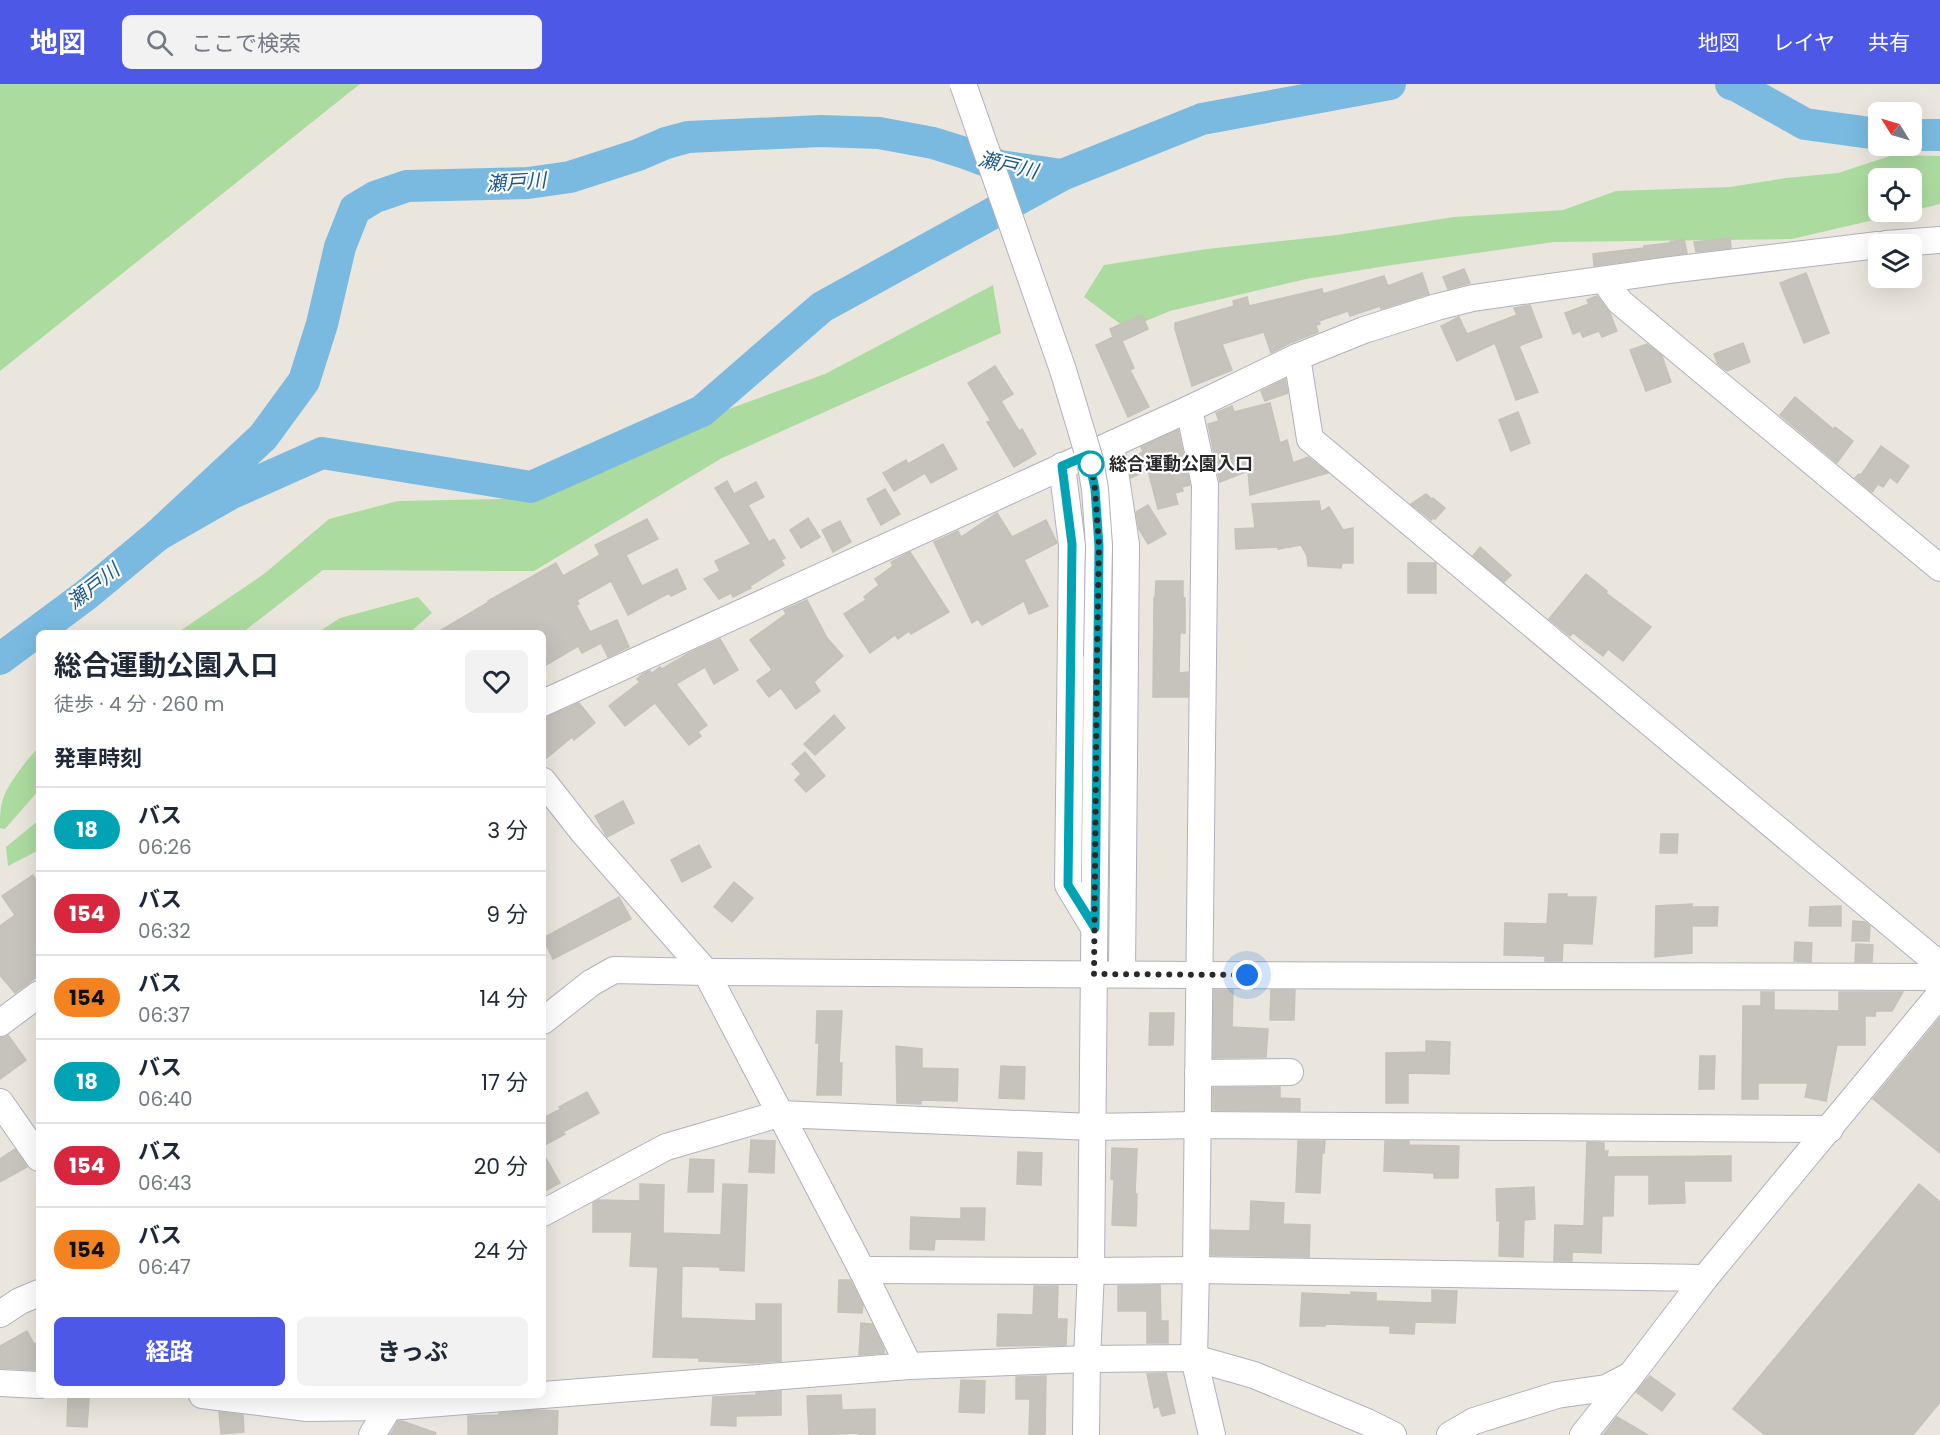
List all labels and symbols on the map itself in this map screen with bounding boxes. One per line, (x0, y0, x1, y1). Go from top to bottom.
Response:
north arrow (1868, 102, 1922, 156)
water label: 瀬戸川 (976, 145, 1042, 186)
water label: 瀬戸川 (485, 166, 549, 198)
marker: 総合運動公園入口 (1078, 451, 1104, 477)
place label: 総合運動公園入口 (1109, 451, 1253, 476)
water label: 瀬戸川 (61, 555, 127, 616)
your location (1232, 960, 1262, 990)

